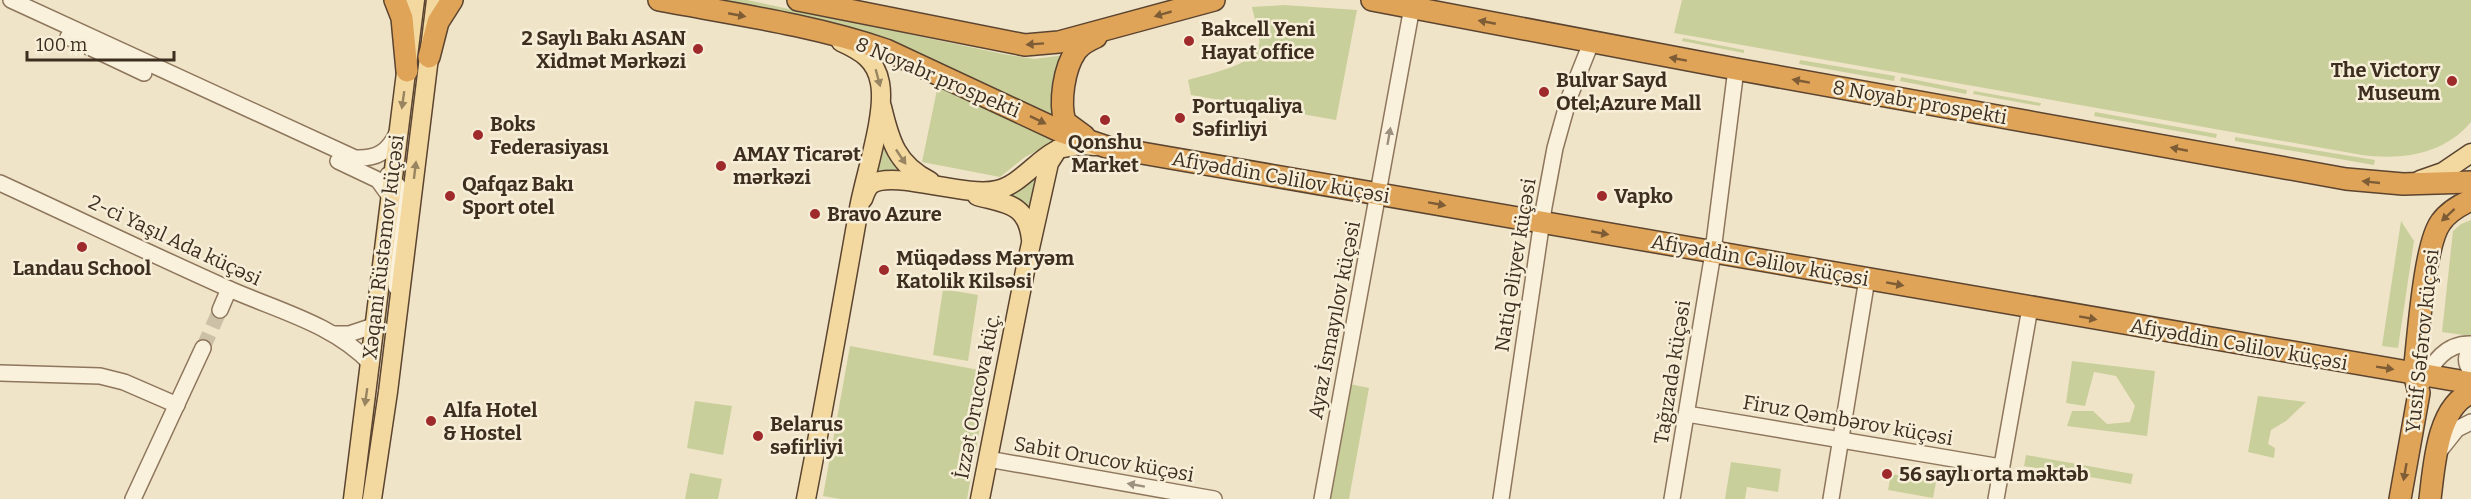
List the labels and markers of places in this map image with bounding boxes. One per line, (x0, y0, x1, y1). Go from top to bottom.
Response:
place label: Bakcell Yeni Hayat office (1201, 17, 1316, 64)
place label: 2 Saylı Bakı ASAN Xidmət Mərkəzi (521, 26, 687, 73)
marker: Bakcell Yeni Hayat office (1182, 34, 1196, 48)
marker: 2 Saylı Bakı ASAN Xidmət Mərkəzi (691, 42, 705, 56)
place label: The Victory Museum (2331, 58, 2441, 105)
place label: Bulvar Sayd Otel;Azure Mall (1556, 68, 1701, 115)
marker: The Victory Museum (2445, 74, 2459, 88)
marker: Bulvar Sayd Otel;Azure Mall (1537, 85, 1551, 99)
place label: Portuqaliya Səfirliyi (1192, 94, 1303, 141)
marker: Portuqaliya Səfirliyi (1173, 111, 1187, 125)
place label: Boks Federasiyası (490, 112, 609, 159)
marker: Qonshu Market (1098, 113, 1112, 127)
marker: Boks Federasiyası (471, 128, 485, 142)
place label: Qonshu Market (1068, 130, 1142, 177)
place label: AMAY Ticarət mərkəzi (733, 142, 861, 189)
marker: AMAY Ticarət mərkəzi (714, 159, 728, 173)
place label: Qafqaz Bakı Sport otel (462, 172, 574, 219)
place label: Vapko (1614, 184, 1673, 208)
marker: Qafqaz Bakı Sport otel (443, 189, 457, 203)
marker: Vapko (1595, 189, 1609, 203)
place label: Bravo Azure (827, 202, 942, 226)
marker: Bravo Azure (808, 207, 822, 221)
marker: Landau School (75, 240, 89, 254)
place label: Müqədəss Məryəm Katolik Kilsəsi (896, 246, 1074, 293)
place label: Landau School (13, 256, 151, 280)
marker: Müqədəss Məryəm Katolik Kilsəsi (877, 263, 891, 277)
place label: Alfa Hotel & Hostel (443, 398, 537, 445)
place label: Belarus səfirliyi (770, 412, 844, 459)
marker: Alfa Hotel & Hostel (424, 414, 438, 428)
marker: Belarus səfirliyi (751, 429, 765, 443)
place label: 56 saylı orta məktəb (1899, 462, 2089, 486)
marker: 56 saylı orta məktəb (1880, 467, 1894, 481)

